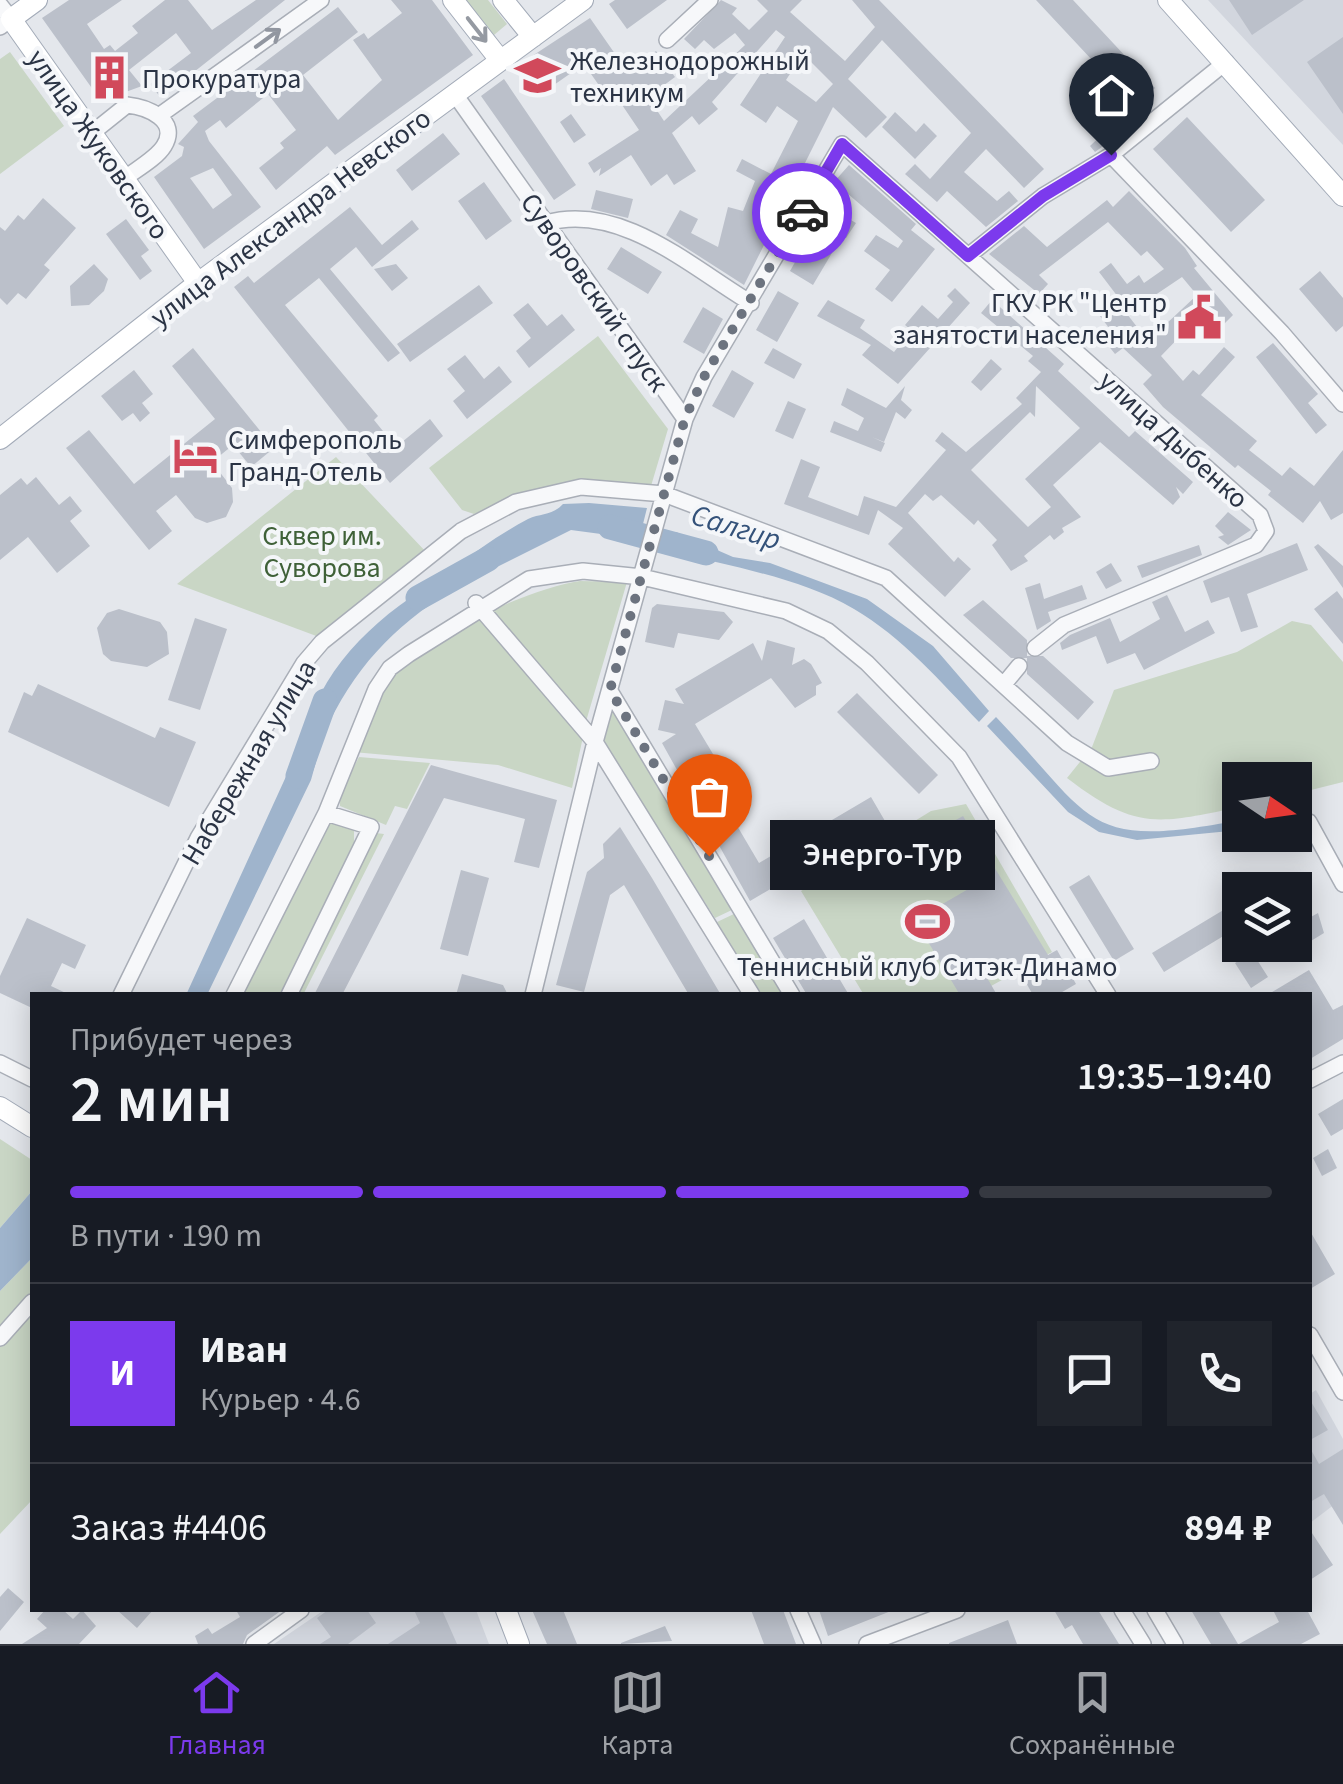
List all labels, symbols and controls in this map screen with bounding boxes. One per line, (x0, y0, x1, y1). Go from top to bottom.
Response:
one-way arrow (466, 16, 487, 43)
one-way arrow (253, 28, 281, 49)
street label: улица Жуковского (17, 41, 179, 248)
place label: Железнодорожный техникум (570, 41, 810, 113)
school or university icon: Железнодорожный техникум (513, 52, 561, 100)
pin (1069, 53, 1154, 156)
building icon: Прокуратура (85, 54, 133, 102)
place label: Прокуратура (142, 59, 301, 99)
icon: home (1084, 68, 1139, 123)
street label: улица Александра Невского (142, 99, 439, 337)
courier (752, 163, 852, 263)
street label: Суворовский спуск (510, 185, 678, 400)
icon: car (775, 186, 830, 241)
place label: ГКУ РК "Центр занятости населения" (893, 283, 1167, 355)
public building icon: ГКУ РК "Центр занятости населения" (1176, 294, 1224, 342)
street label: улица Дыбенко (1090, 362, 1257, 518)
place label: Симферополь Гранд-Отель (228, 420, 402, 492)
hotel icon: Симферополь Гранд-Отель (171, 431, 219, 479)
water label: Салгир (686, 494, 786, 561)
park label: Сквер им. Суворова (262, 516, 382, 588)
street label: Набережная улица (172, 652, 326, 873)
pin (667, 754, 752, 857)
north arrow (1222, 762, 1312, 852)
map controls (1222, 762, 1312, 962)
icon: bag (682, 769, 737, 824)
callout: Энерго-Тур (769, 821, 994, 891)
text: Энерго-Тур (802, 832, 963, 878)
button: layers (1222, 872, 1312, 962)
sports icon: Теннисный клуб Ситэк-Динамо (903, 897, 951, 945)
place label: Теннисный клуб Ситэк-Динамо (737, 947, 1117, 987)
text: Прибудет через (70, 1017, 293, 1063)
text: 19:35–19:40 (1077, 1050, 1272, 1104)
text: 2 мин (70, 1054, 233, 1147)
text: В пути · 190 m (70, 1213, 262, 1259)
button: chat (1037, 1321, 1142, 1426)
button: phone (1167, 1321, 1272, 1426)
text: Иван (200, 1323, 288, 1377)
text: И (110, 1346, 135, 1400)
text: Курьер · 4.6 (200, 1377, 361, 1423)
text: Заказ #4406 (70, 1501, 267, 1555)
text: 894 ₽ (1184, 1501, 1272, 1555)
tab: Главная (168, 1665, 266, 1765)
tab: Карта (602, 1665, 673, 1765)
tab: Сохранённые (1009, 1665, 1175, 1765)

